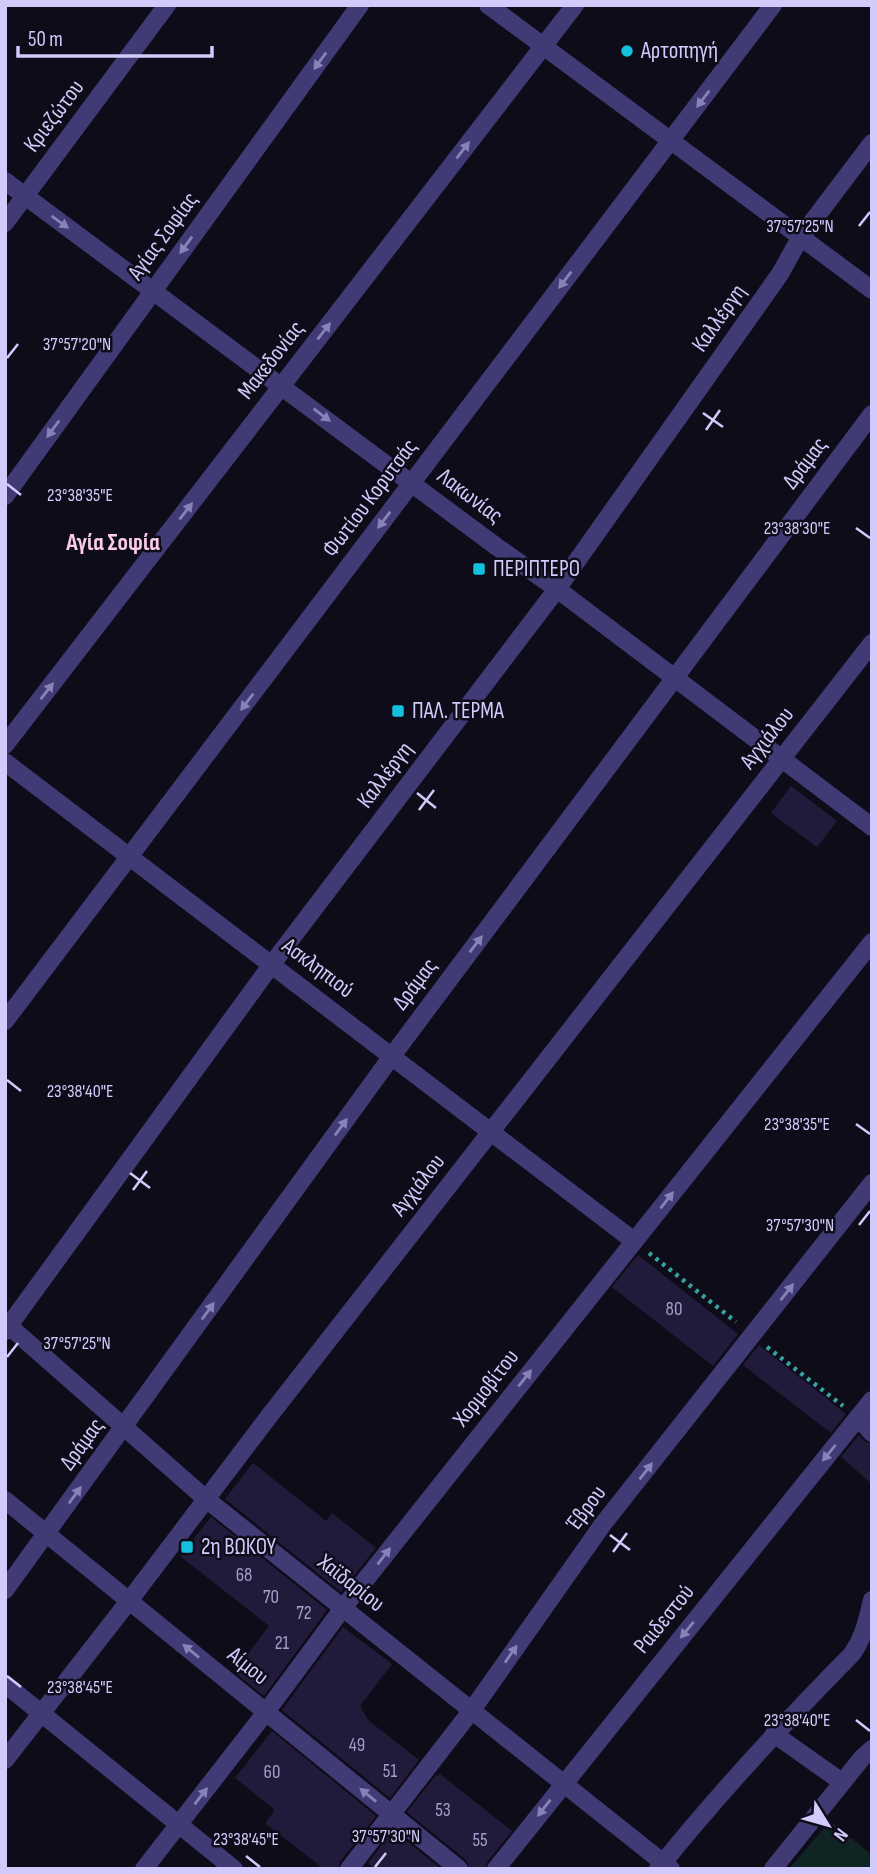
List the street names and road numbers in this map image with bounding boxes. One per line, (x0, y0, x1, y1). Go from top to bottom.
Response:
street label: Κριεζώτου (18, 74, 90, 158)
street label: Αγίας Σοφίας (121, 186, 204, 286)
street label: Καλλέργη (686, 279, 752, 357)
street label: Μακεδονίας (232, 315, 310, 405)
street label: Δράμας (776, 432, 834, 494)
street label: Φωτίου Κορυτσάς (316, 433, 424, 563)
street label: Λακωνίας (431, 462, 508, 530)
street label: Αγχιάλου (733, 701, 800, 775)
street label: Καλλέργη (351, 736, 419, 814)
street label: Ασκληπιού (276, 931, 360, 1004)
street label: Δράμας (386, 953, 444, 1015)
street label: Αγχιάλου (384, 1148, 451, 1222)
street label: Χορμοβίτου (446, 1344, 525, 1433)
street label: Δράμας (54, 1412, 110, 1476)
street label: Έβρου (559, 1480, 612, 1537)
street label: Χαϊδαρίου (311, 1547, 390, 1618)
street label: Ραιδεστού (628, 1579, 700, 1659)
street label: Αίμου (221, 1640, 274, 1691)

